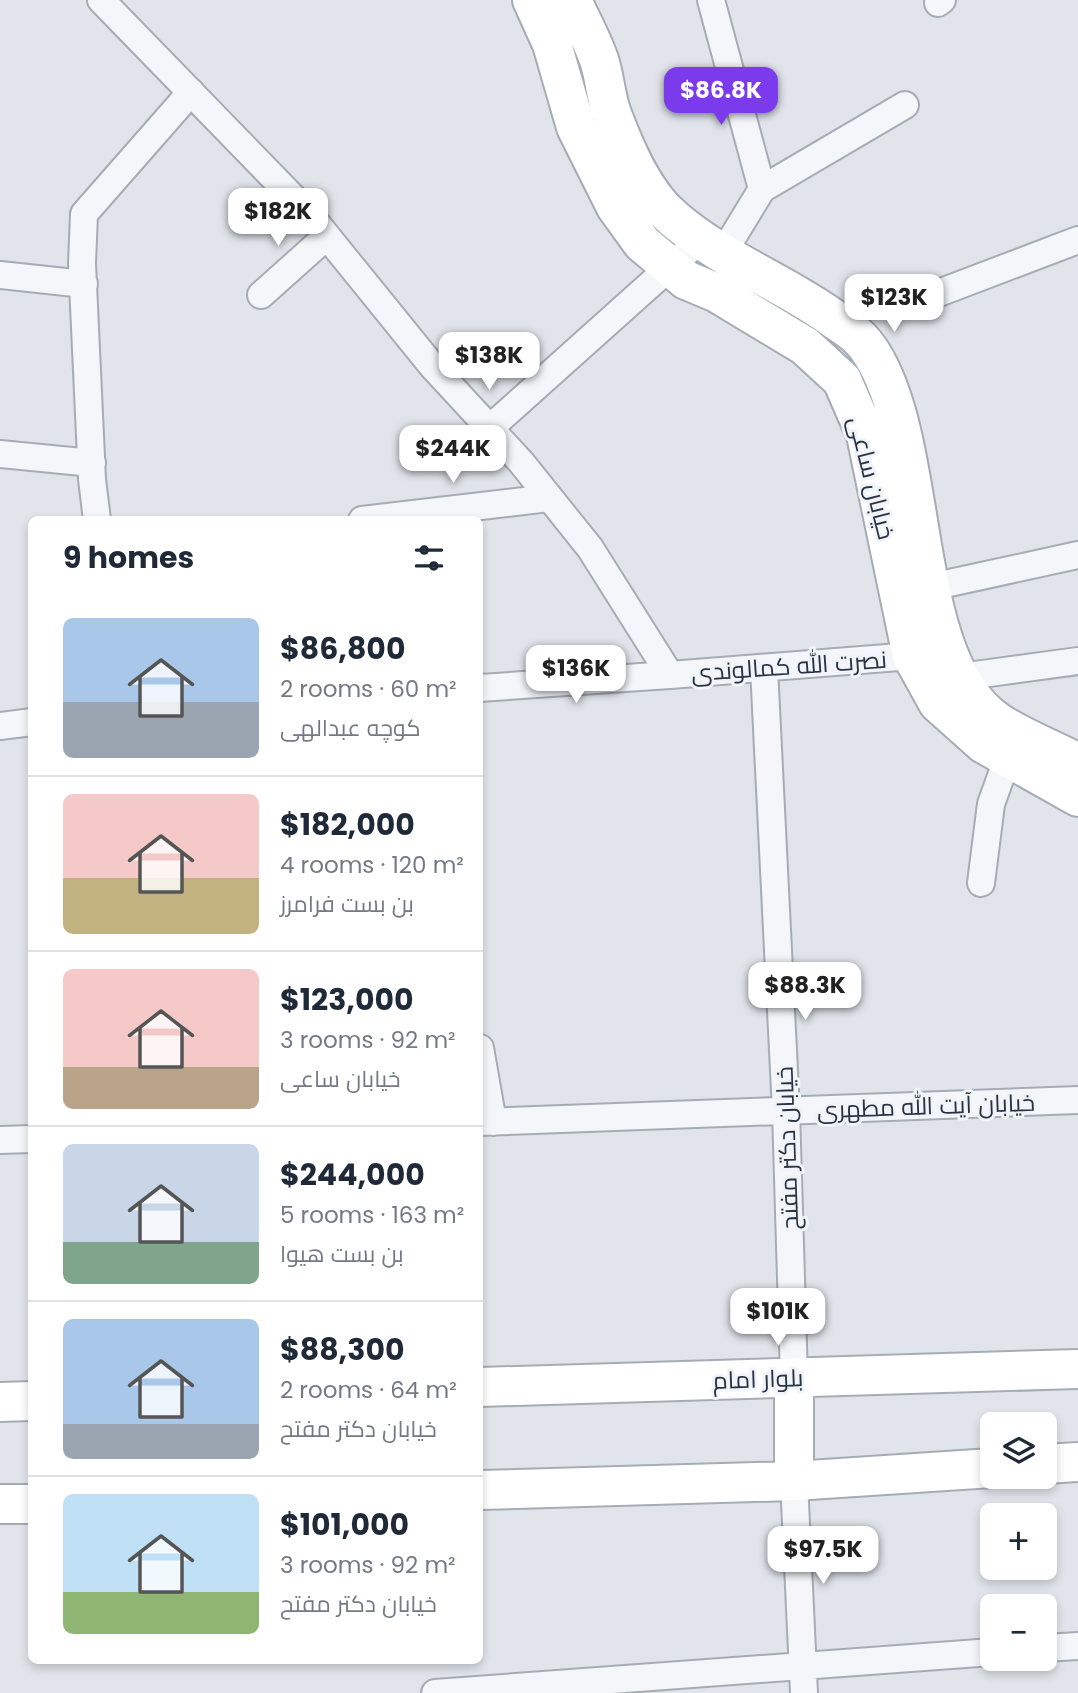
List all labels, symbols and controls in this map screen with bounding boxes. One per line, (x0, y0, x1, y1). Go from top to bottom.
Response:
pin: $86.8K (664, 68, 778, 127)
text: $86.8K (680, 74, 762, 106)
pin: $182K (229, 188, 327, 248)
text: $182K (244, 195, 312, 227)
pin: $123K (845, 274, 943, 334)
text: $123K (861, 281, 927, 313)
pin: $138K (440, 332, 538, 392)
text: $138K (455, 339, 523, 371)
street label: خیابان ساعی (841, 413, 903, 543)
pin: $244K (404, 426, 502, 485)
text: $244K (415, 432, 491, 464)
text: 9 homes (63, 536, 194, 579)
icon: filters (410, 539, 448, 577)
text: $86,800 (280, 627, 405, 670)
street label: نصرت الله کمالوندی (690, 643, 888, 689)
icon: home (119, 646, 203, 730)
pin: $136K (527, 646, 625, 705)
text: $136K (542, 652, 610, 684)
text: 2 rooms · 60 m² (280, 673, 457, 705)
text: کوچه عبدالهی (280, 712, 421, 744)
text: $182,000 (280, 803, 415, 846)
icon: home (119, 822, 203, 906)
text: 4 rooms · 120 m² (280, 849, 464, 881)
text: بن بست فرامرز (280, 888, 414, 920)
pin: $88.3K (748, 962, 862, 1022)
text: $88.3K (764, 969, 846, 1001)
text: $123,000 (280, 978, 414, 1021)
icon: home (119, 997, 203, 1081)
text: 3 rooms · 92 m² (280, 1024, 456, 1056)
text: خیابان ساعی (280, 1063, 400, 1095)
street label: خیابان دکتر مفتح (768, 1066, 806, 1230)
street label: خیابان آیت الله مطهری (816, 1086, 1036, 1126)
text: $244,000 (280, 1153, 425, 1196)
icon: home (119, 1172, 203, 1256)
text: 5 rooms · 163 m² (280, 1199, 464, 1231)
text: بن بست هیوا (280, 1238, 404, 1270)
pin: $101K (729, 1288, 827, 1348)
text: $101K (746, 1295, 810, 1327)
text: $88,300 (280, 1328, 405, 1371)
icon: home (119, 1347, 203, 1431)
street label: بلوار امام (712, 1361, 804, 1397)
text: 2 rooms · 64 m² (280, 1374, 457, 1406)
map controls (980, 1412, 1057, 1671)
button: layers (980, 1412, 1057, 1489)
text: خیابان دکتر مفتح (280, 1413, 437, 1445)
text: $101,000 (280, 1503, 409, 1546)
button: + (980, 1503, 1057, 1580)
icon: home (119, 1522, 203, 1606)
pin: $97.5K (766, 1526, 880, 1586)
text: $97.5K (783, 1533, 863, 1565)
text: 3 rooms · 92 m² (280, 1549, 456, 1581)
text: خیابان دکتر مفتح (280, 1588, 437, 1620)
button: − (980, 1594, 1057, 1671)

